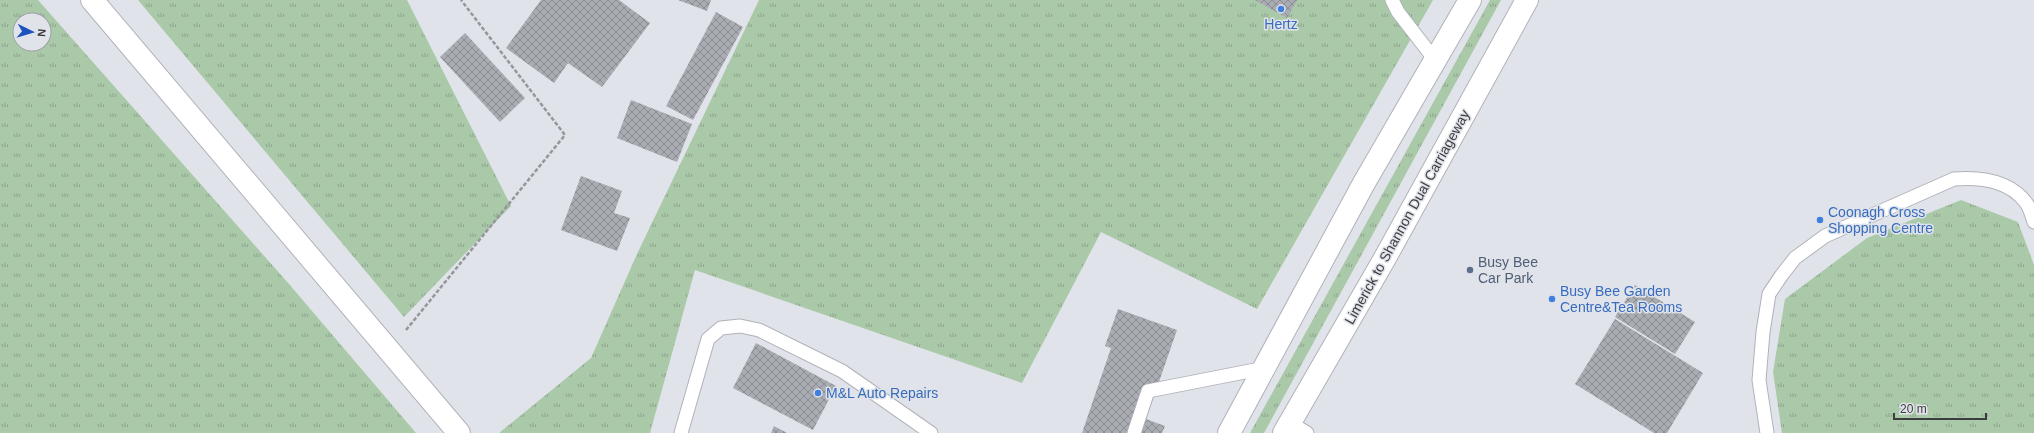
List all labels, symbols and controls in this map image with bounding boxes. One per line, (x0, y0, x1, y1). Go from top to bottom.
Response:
marker: Hertz (1276, 4, 1286, 14)
north arrow (12, 12, 52, 52)
place label: Hertz (1264, 16, 1298, 32)
text: N (36, 28, 48, 37)
street label: Limerick to Shannon Dual Carriageway (1341, 107, 1473, 327)
place label: Coonagh Cross Shopping Centre (1828, 204, 1933, 236)
marker: Coonagh Cross Shopping Centre (1815, 215, 1825, 225)
place label: Busy Bee Car Park (1478, 254, 1538, 286)
marker: Busy Bee Car Park (1465, 265, 1475, 275)
place label: Busy Bee Garden Centre&Tea Rooms (1560, 283, 1682, 315)
marker: Busy Bee Garden Centre&Tea Rooms (1547, 294, 1557, 304)
place label: M&L Auto Repairs (826, 385, 938, 401)
marker: M&L Auto Repairs (813, 388, 823, 398)
scale bar (1894, 395, 1986, 421)
text: 20 m (1900, 402, 1927, 416)

